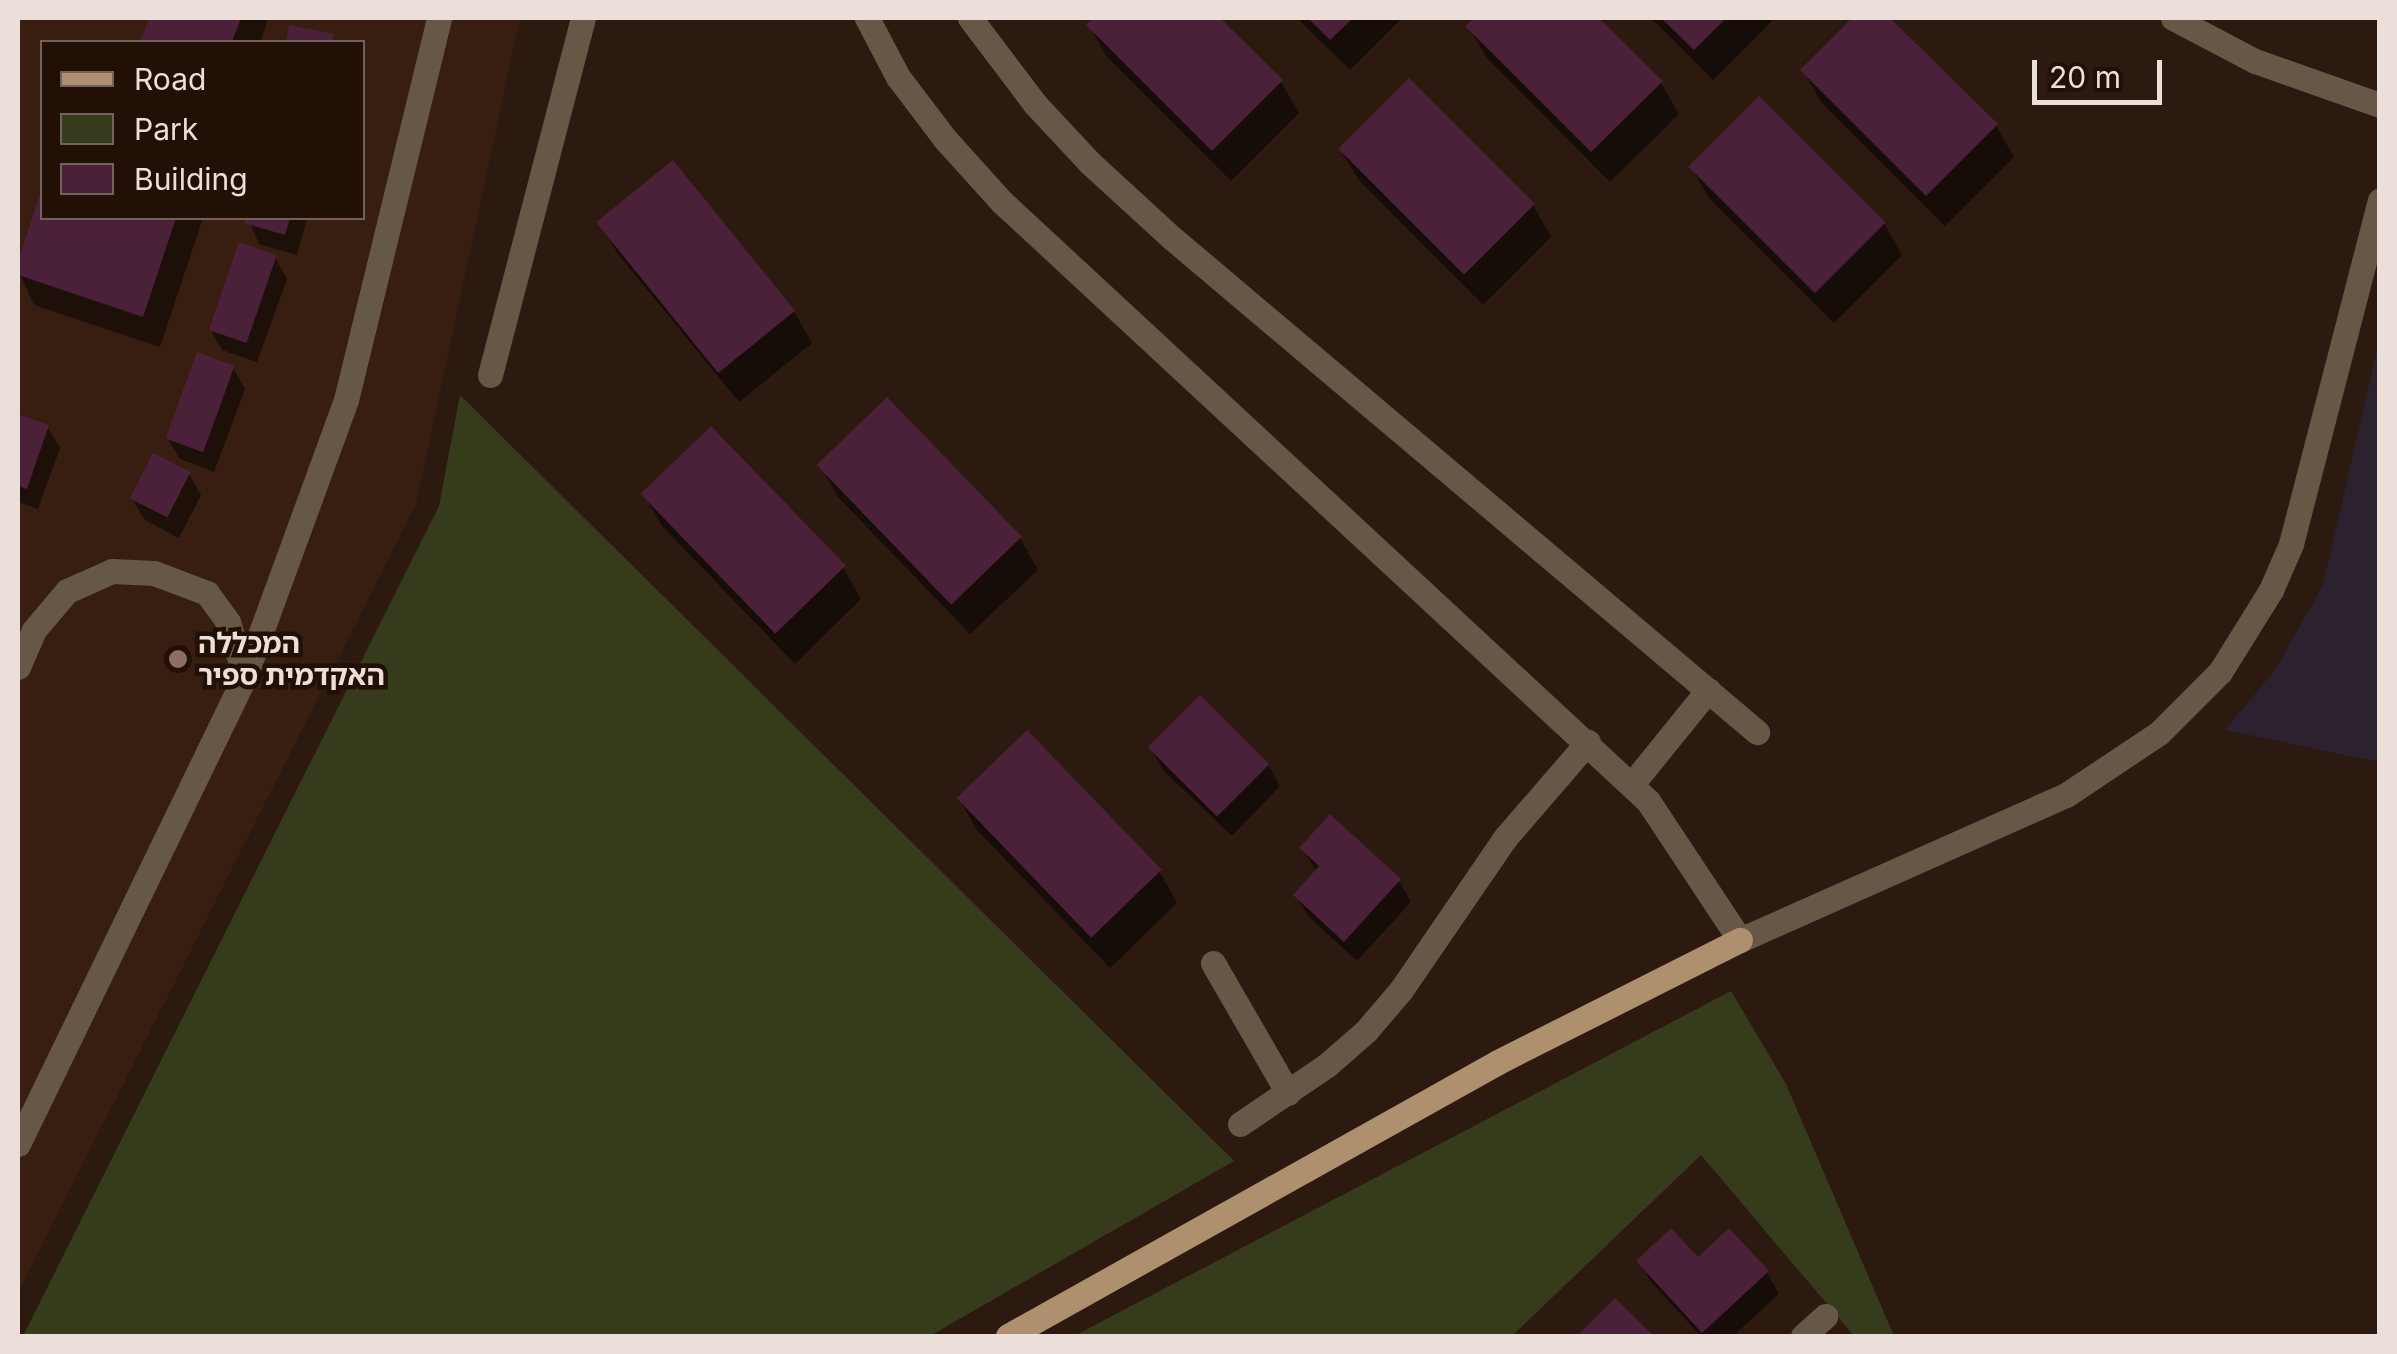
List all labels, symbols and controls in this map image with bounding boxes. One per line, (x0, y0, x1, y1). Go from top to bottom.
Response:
legend (40, 40, 365, 220)
scale bar (2037, 40, 2167, 102)
text: 20 m (2049, 59, 2121, 95)
text: Road (134, 61, 206, 97)
text: Park (134, 111, 198, 147)
text: Building (134, 161, 248, 197)
place label: המכללה האקדמית ספיר (198, 626, 385, 692)
marker: המכללה האקדמית ספיר (167, 648, 189, 670)

